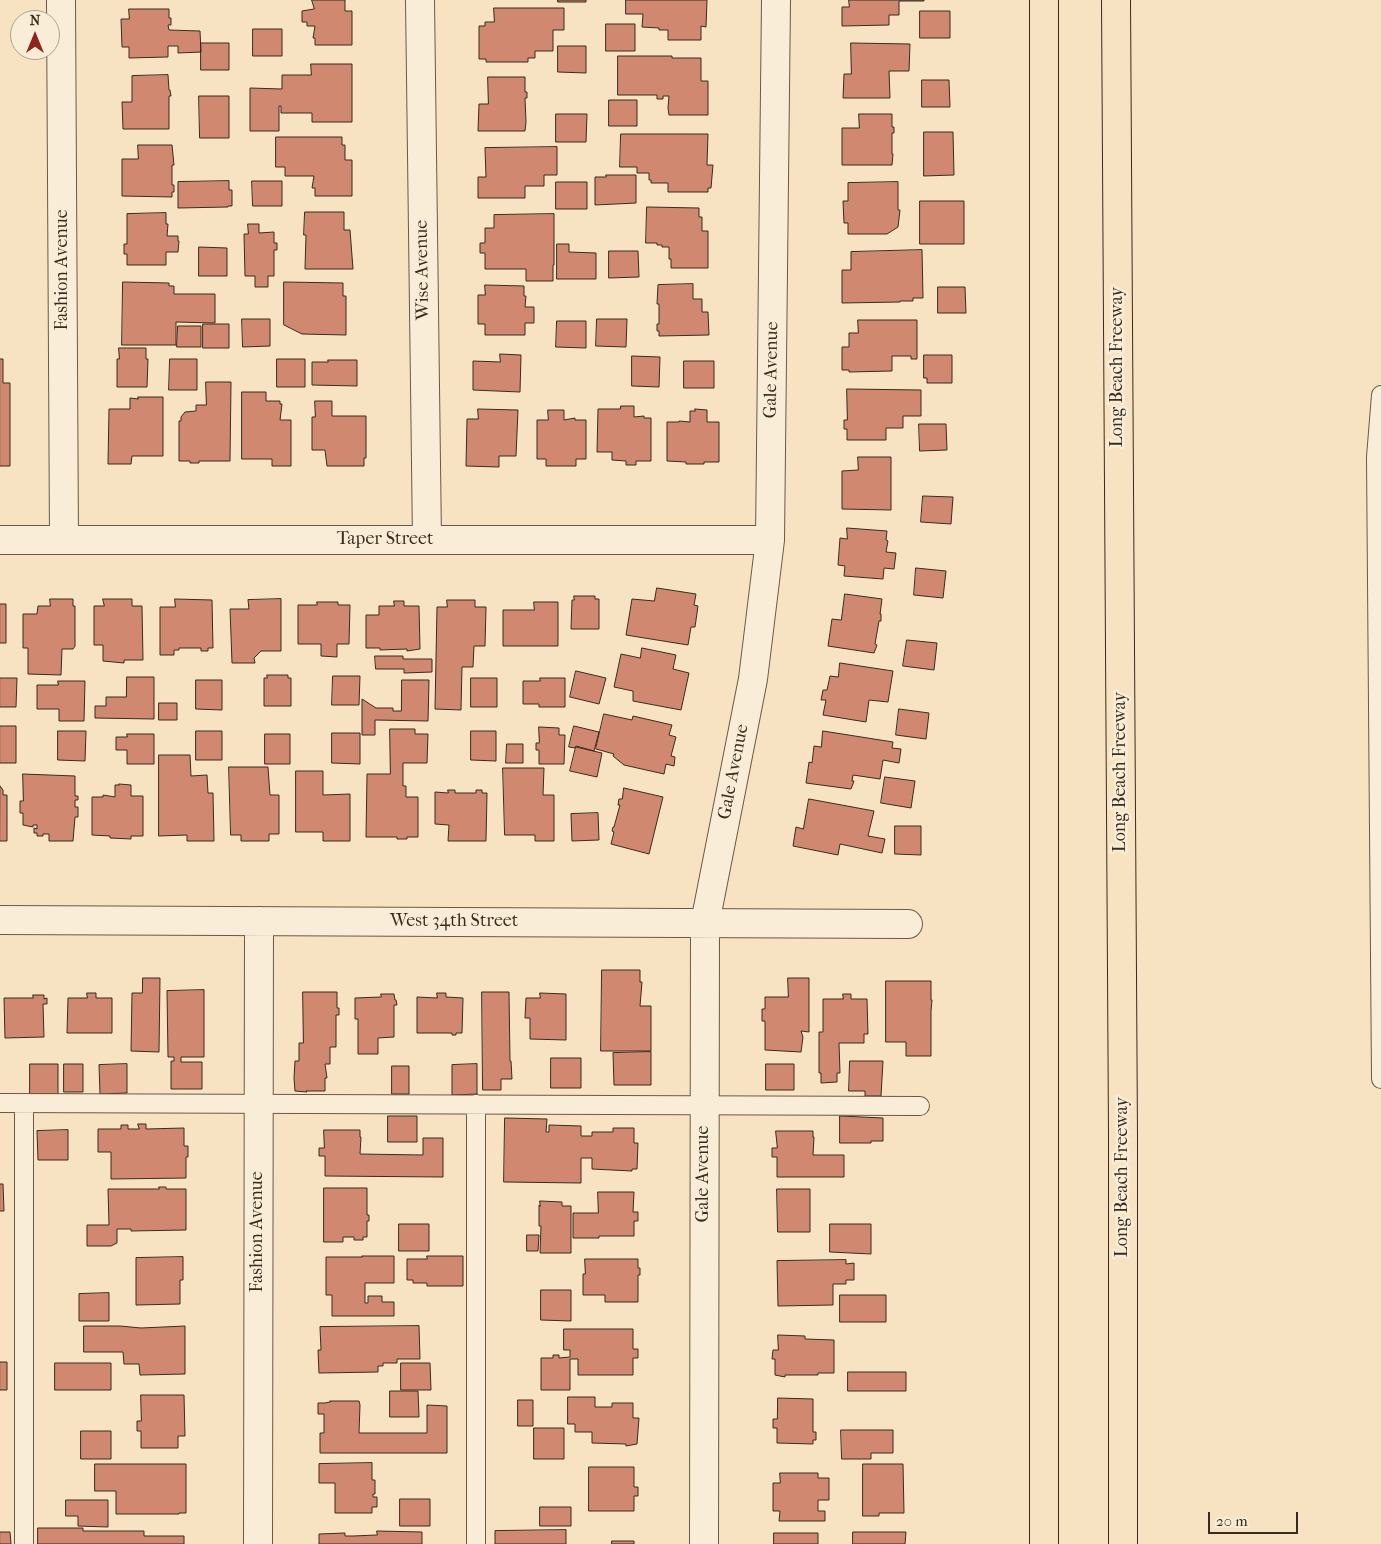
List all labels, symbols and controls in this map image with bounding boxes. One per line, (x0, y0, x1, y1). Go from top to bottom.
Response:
north arrow (10, 10, 60, 60)
text: N (30, 12, 40, 29)
street label: Fashion Avenue (52, 209, 74, 331)
street label: Wise Avenue (411, 220, 435, 320)
street label: Long Beach Freeway (1107, 287, 1129, 447)
street label: Gale Avenue (760, 321, 784, 419)
street label: Taper Street (337, 529, 433, 551)
street label: Long Beach Freeway (1110, 692, 1132, 852)
street label: Gale Avenue (714, 722, 754, 822)
street label: West 34th Street (390, 911, 518, 933)
street label: Long Beach Freeway (1112, 1097, 1134, 1257)
street label: Gale Avenue (693, 1126, 715, 1222)
street label: Fashion Avenue (247, 1171, 269, 1293)
scale bar (1211, 1502, 1301, 1534)
text: 20 m (1216, 1512, 1248, 1530)

